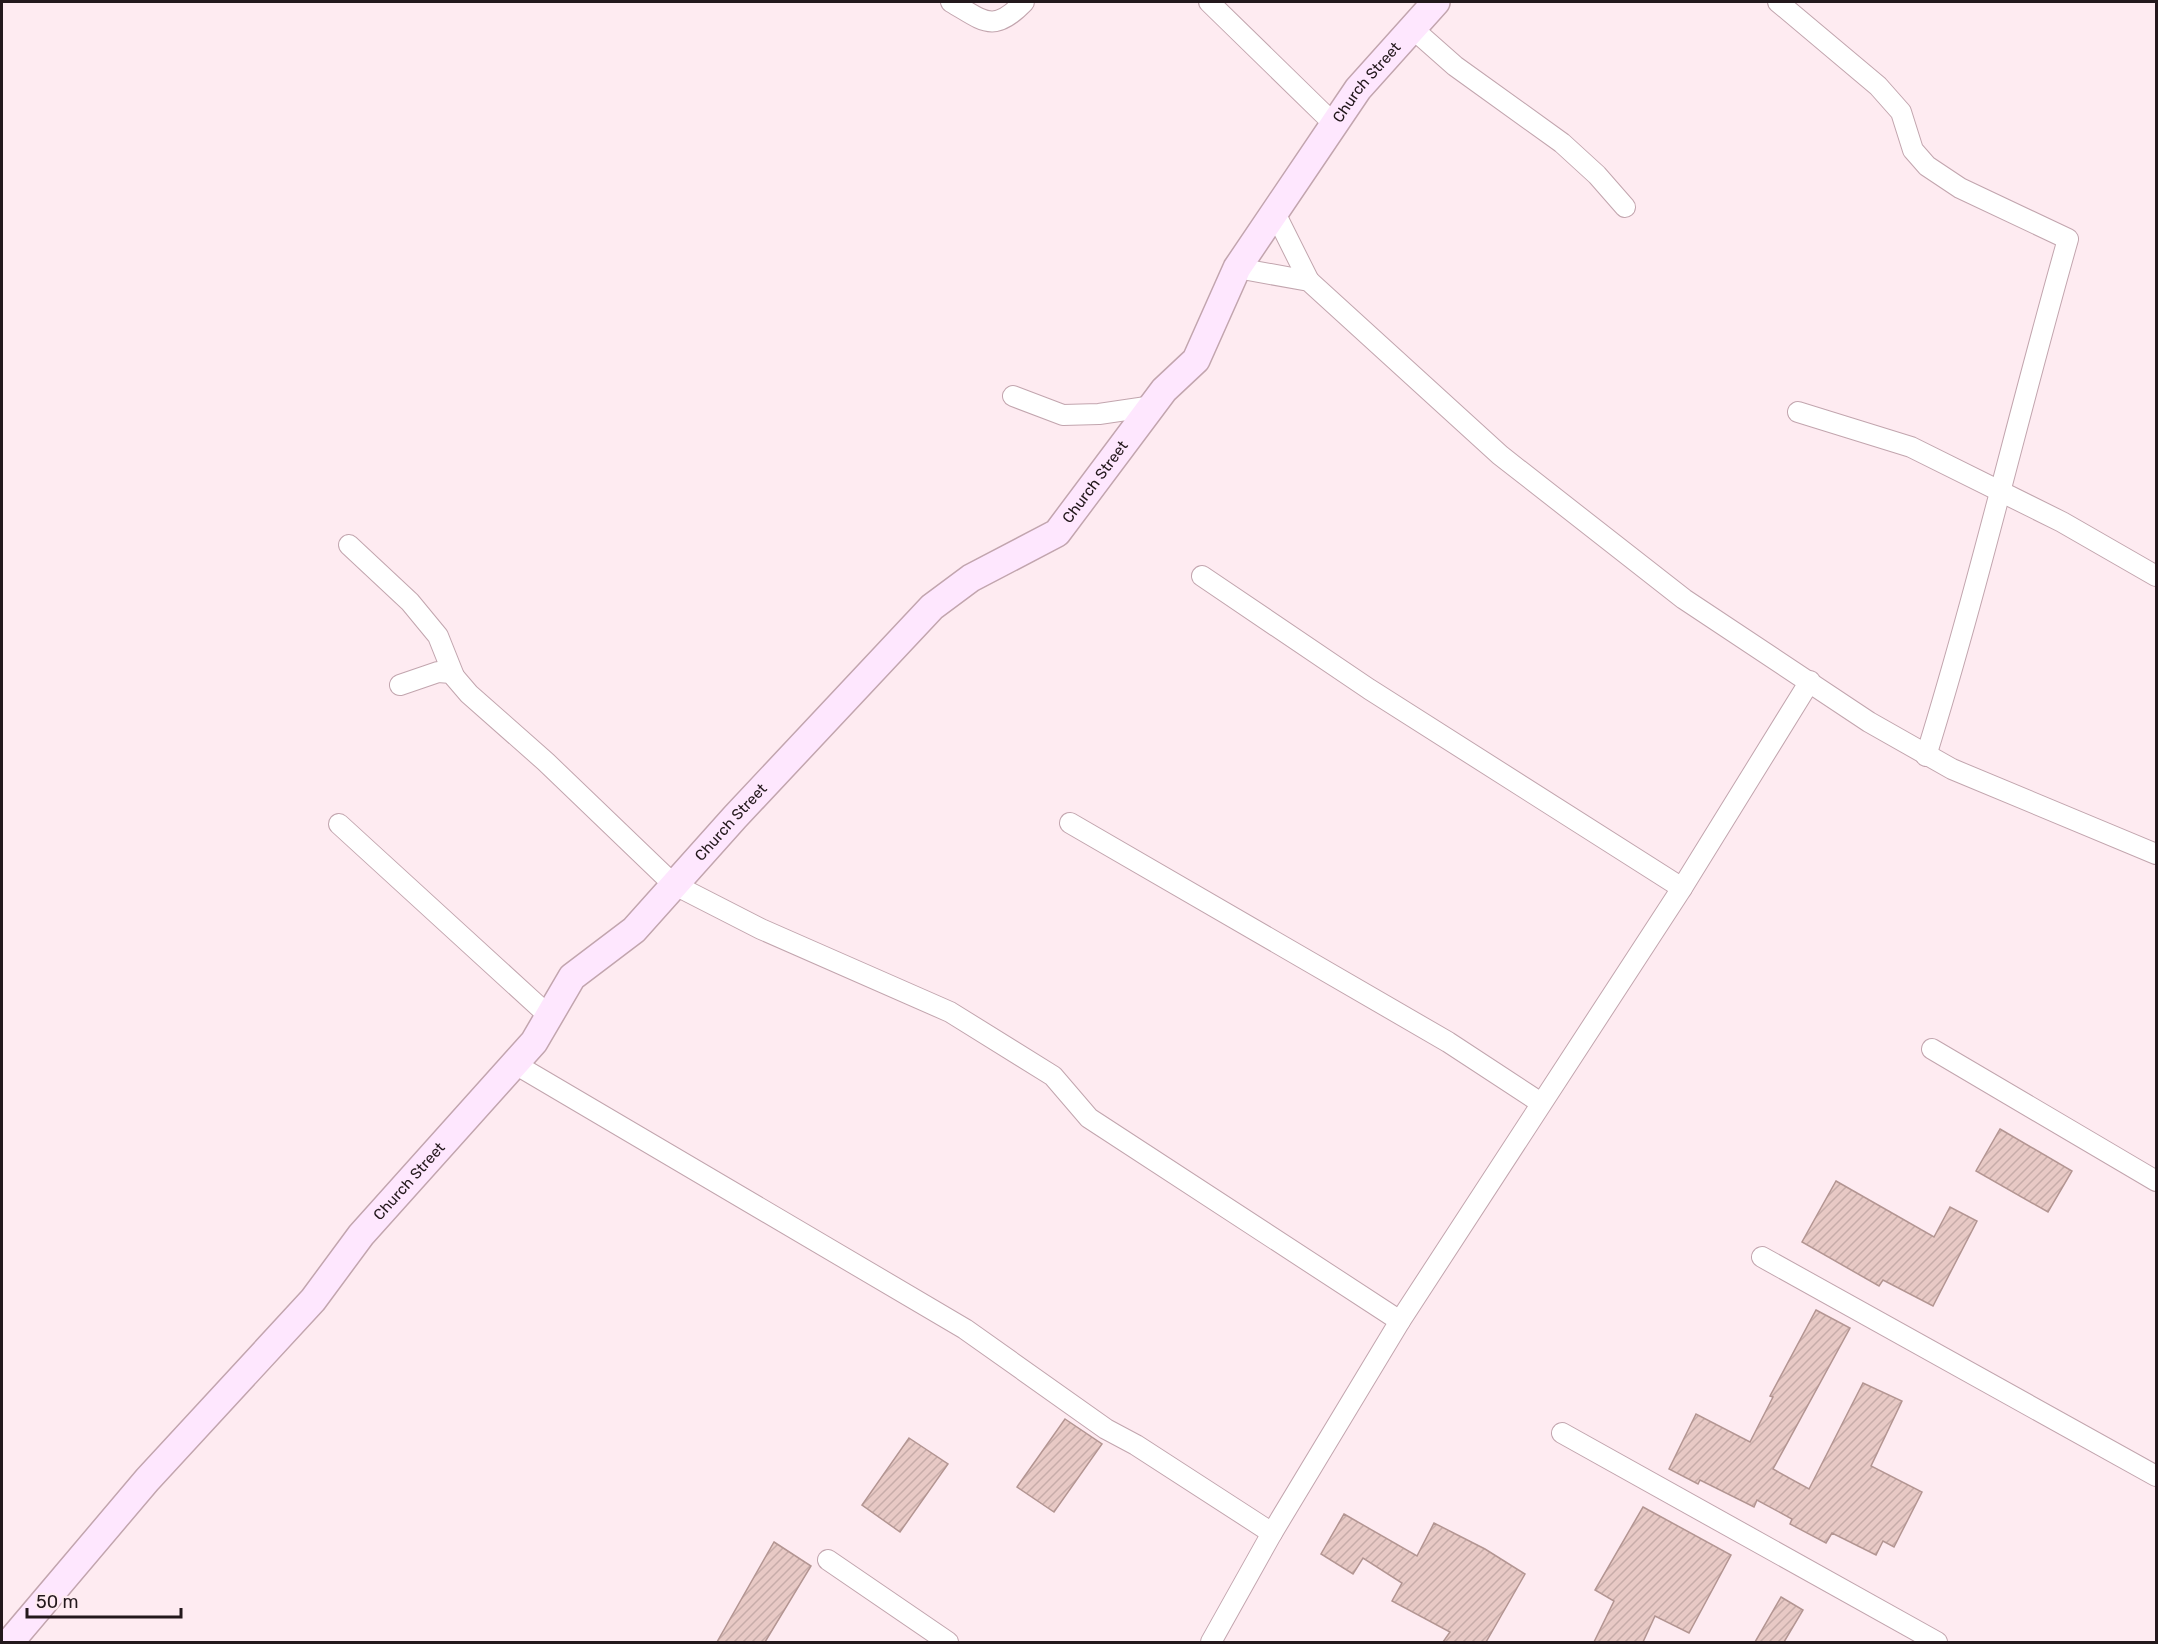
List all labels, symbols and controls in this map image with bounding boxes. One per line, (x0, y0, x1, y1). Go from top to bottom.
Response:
street label: Church Street (1329, 39, 1405, 126)
street label: Church Street (1059, 437, 1132, 527)
street label: Church Street (691, 780, 771, 865)
street label: Church Street (370, 1139, 449, 1224)
scale bar (27, 1581, 182, 1619)
text: 50 m (36, 1591, 79, 1613)

